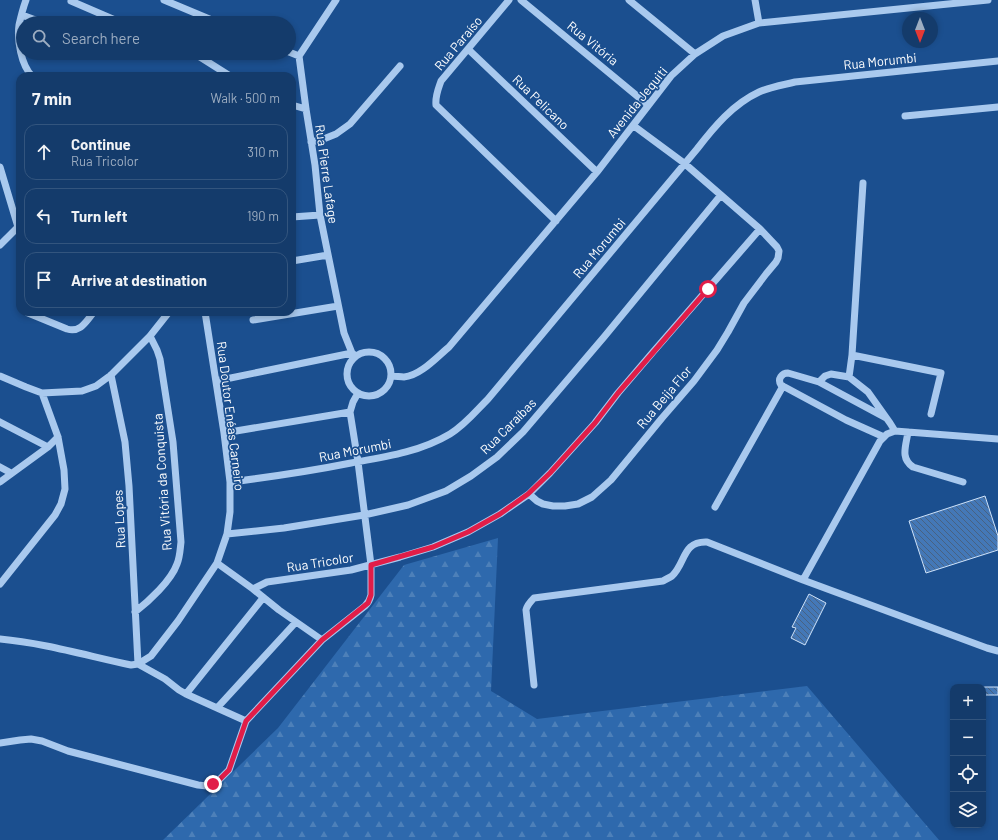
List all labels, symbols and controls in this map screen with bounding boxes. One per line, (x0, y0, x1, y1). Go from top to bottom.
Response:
north arrow (902, 12, 938, 48)
street label: Rua Paraíso (431, 13, 485, 73)
search box (16, 16, 296, 60)
street label: Rua Vitória (564, 17, 622, 69)
icon: search (30, 27, 52, 49)
text: Search here (62, 29, 140, 47)
street label: Rua Morumbi (843, 49, 917, 73)
street label: Avenida Jequiti (603, 63, 671, 141)
street label: Rua Pelicano (509, 71, 573, 133)
text: 7 min (32, 88, 72, 108)
text: Walk · 500 m (210, 90, 280, 106)
street label: Rua Pierre Lafage (312, 123, 342, 225)
text: Continue (71, 135, 131, 153)
icon: ahead (33, 141, 55, 163)
text: 310 m (247, 144, 279, 160)
text: Rua Tricolor (71, 153, 139, 169)
icon: left (33, 205, 55, 227)
text: Turn left (71, 207, 127, 225)
text: 190 m (247, 208, 279, 224)
street label: Rua Morumbi (569, 215, 629, 281)
icon: arrive (33, 269, 55, 291)
text: Arrive at destination (71, 271, 207, 289)
route start (699, 280, 717, 298)
street label: Rua Doutor Enéas Carneiro (214, 340, 248, 492)
street label: Rua Beija Flor (633, 362, 695, 432)
street label: Rua Caraíbas (477, 395, 539, 457)
street label: Rua Vitória da Conquista (149, 413, 175, 551)
street label: Rua Morumbi (317, 435, 393, 465)
street label: Rua Lopes (109, 489, 129, 549)
street label: Rua Tricolor (285, 549, 355, 575)
map controls (950, 684, 986, 828)
button: + (950, 684, 986, 720)
button: − (950, 720, 986, 756)
button: locate (950, 756, 986, 792)
route end (204, 775, 222, 793)
button: layers (950, 792, 986, 828)

